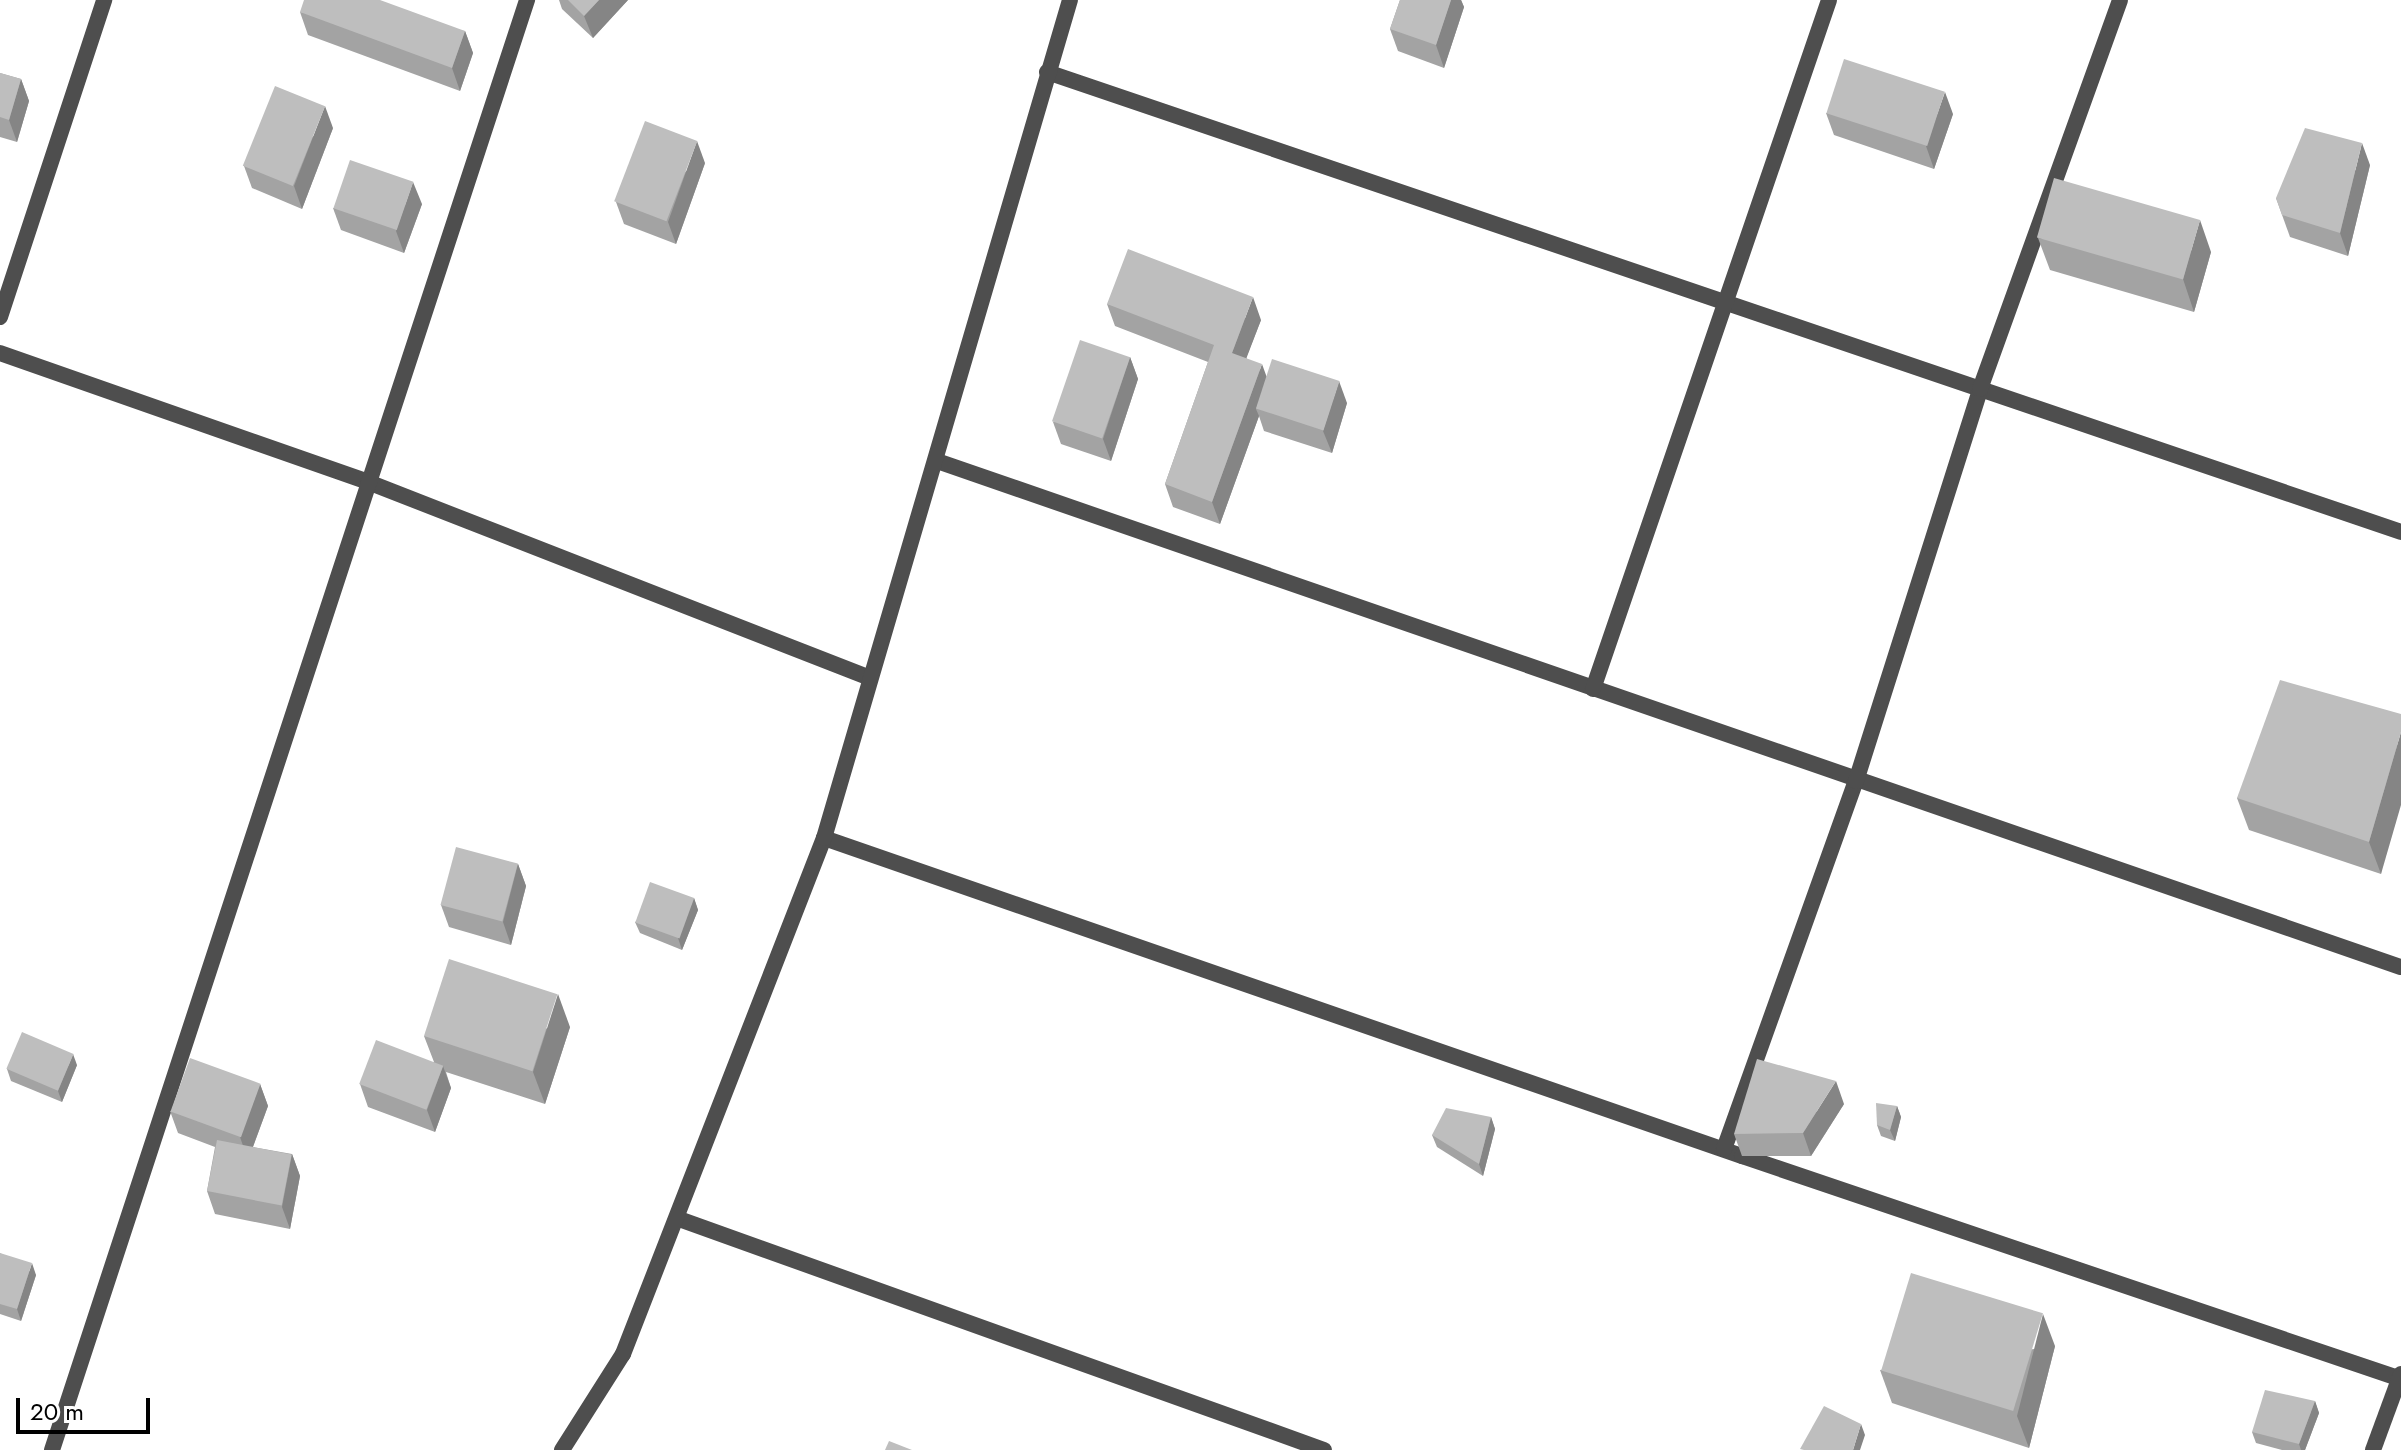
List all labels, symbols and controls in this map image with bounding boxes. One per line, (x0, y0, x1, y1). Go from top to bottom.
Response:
scale bar (20, 1382, 154, 1432)
text: 20 m (30, 1394, 84, 1429)

